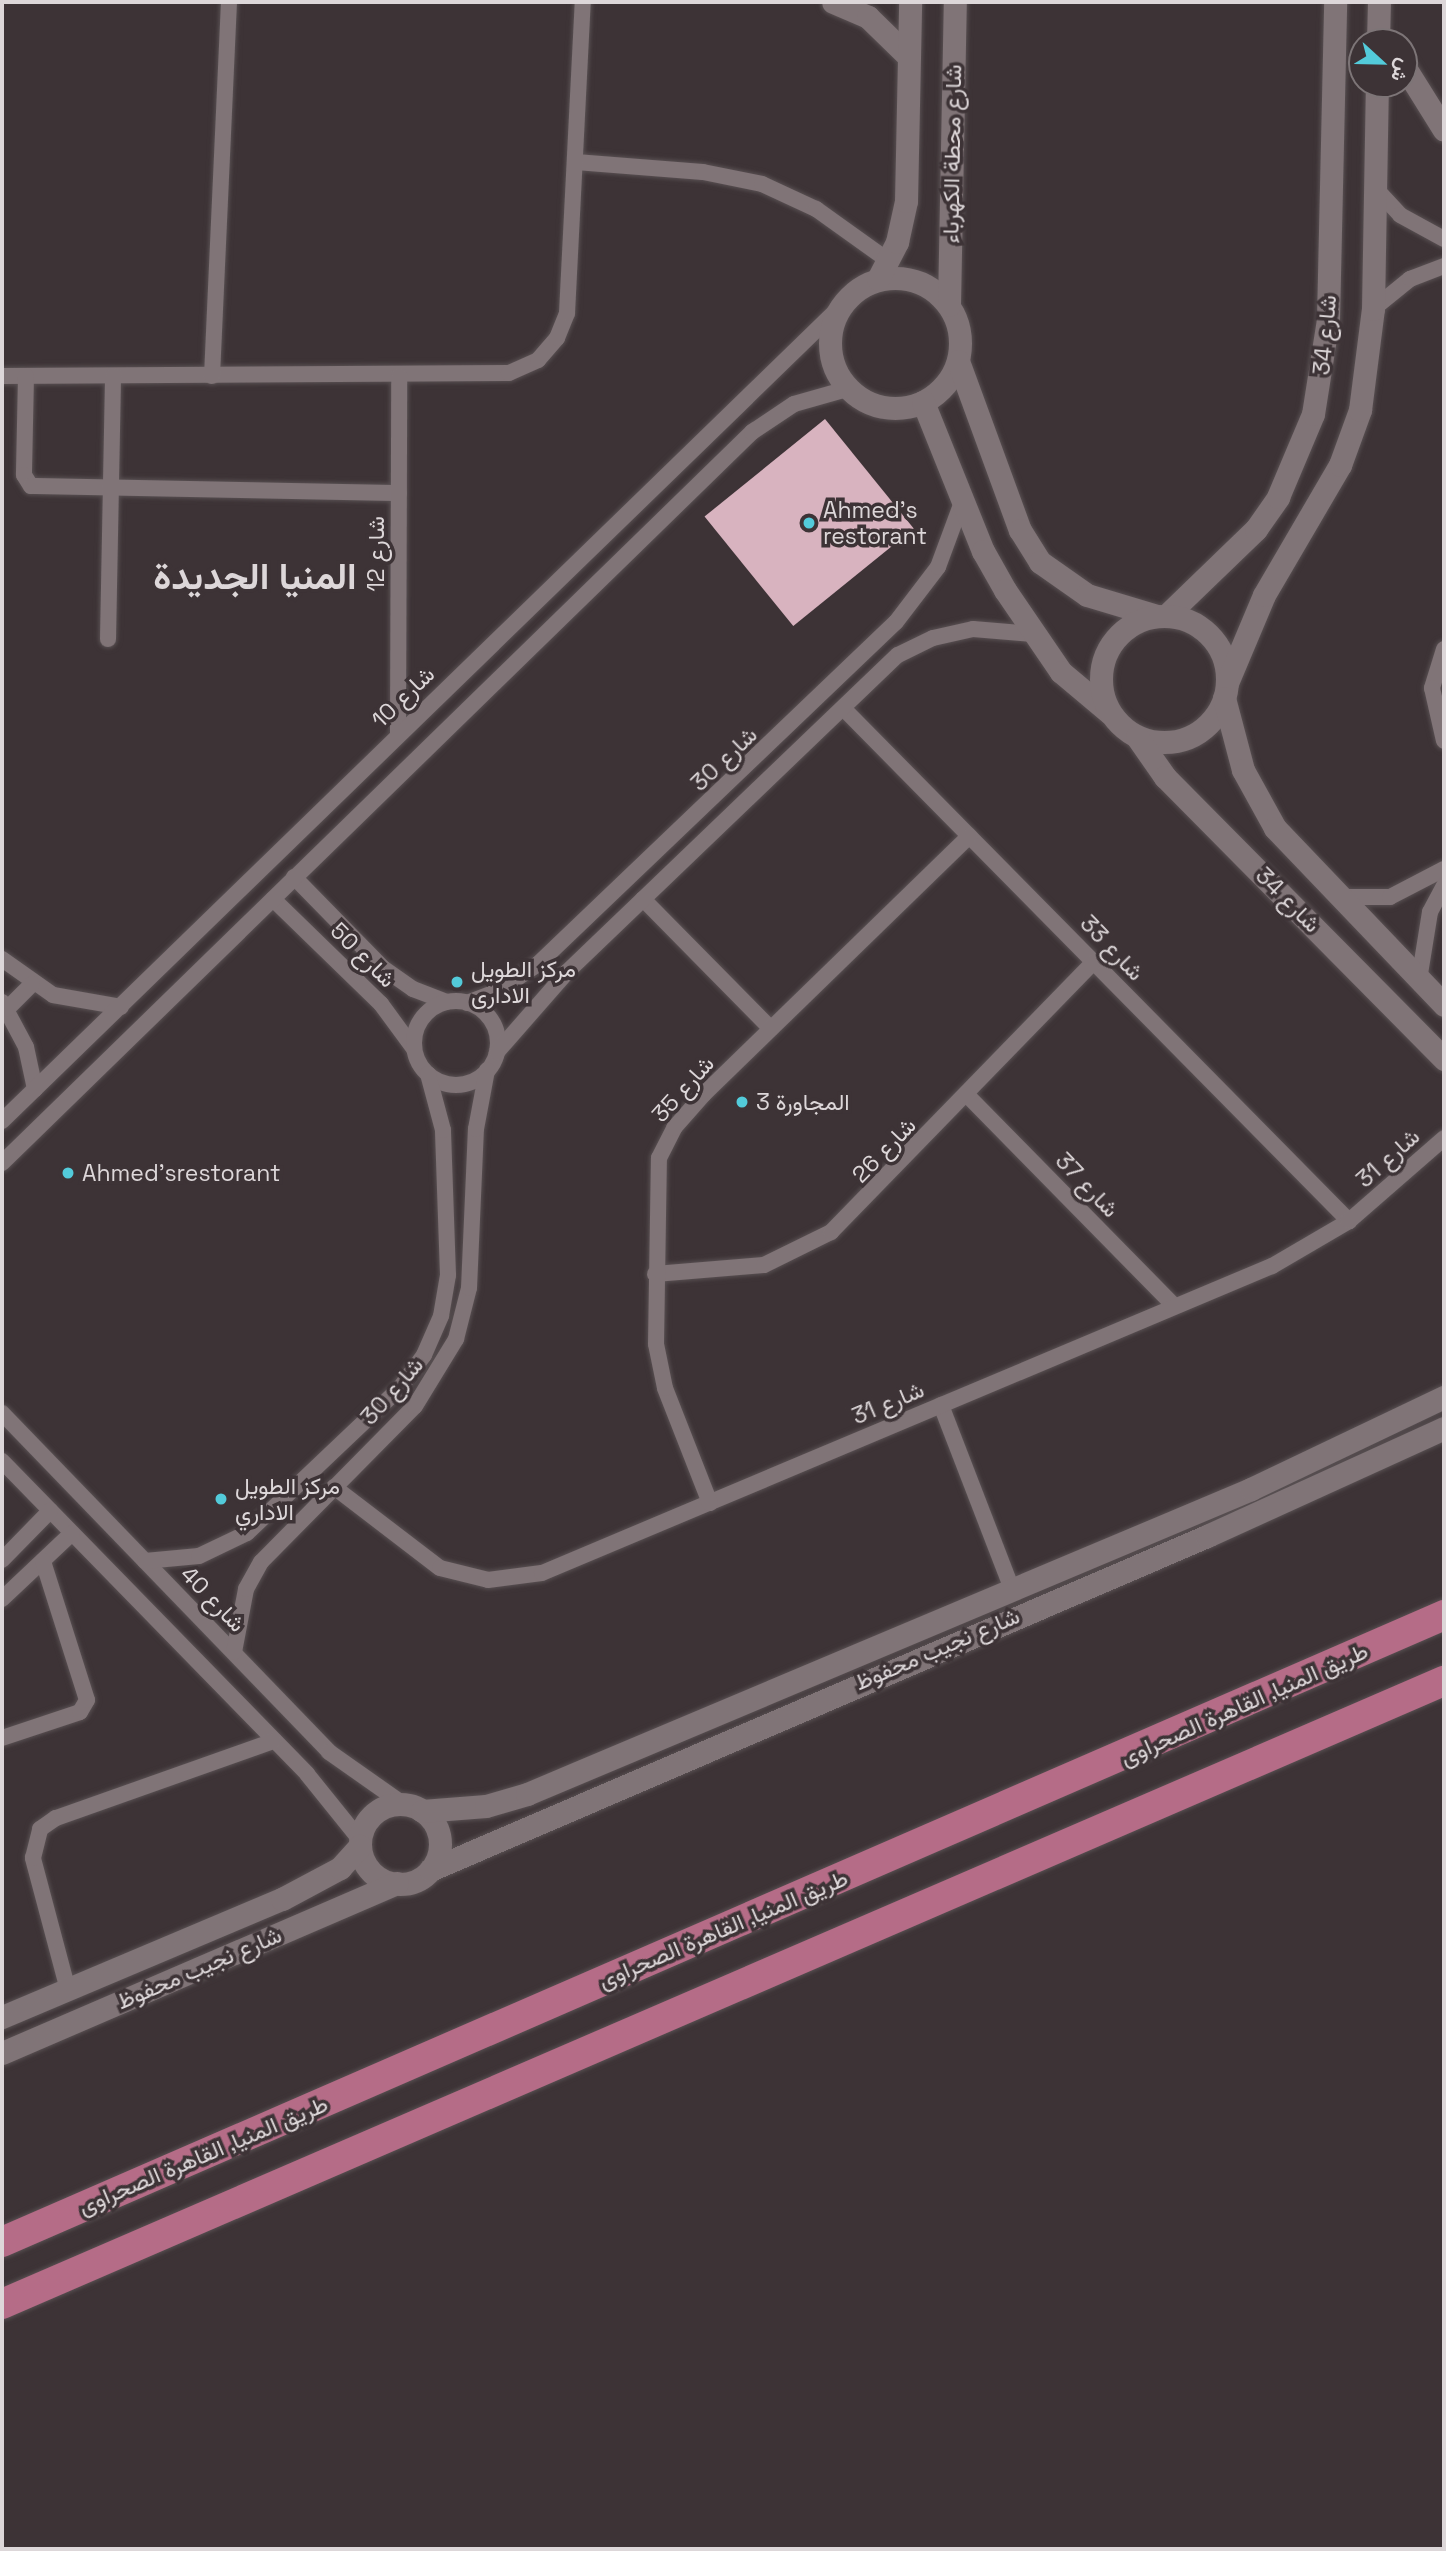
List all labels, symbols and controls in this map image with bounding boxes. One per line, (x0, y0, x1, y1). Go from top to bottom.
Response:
north arrow (1348, 28, 1418, 98)
text: ش (1385, 55, 1417, 86)
street label: شارع محطة الكهرباء (937, 64, 967, 244)
street label: شارع 34 (1308, 294, 1342, 376)
place label: Ahmed's restorant (823, 496, 927, 550)
marker: Ahmed's restorant (801, 515, 817, 531)
street label: شارع 12 (362, 516, 390, 592)
district label: المنيا الجديدة (153, 555, 357, 599)
street label: شارع 10 (366, 660, 440, 734)
street label: شارع 30 (685, 721, 763, 797)
street label: شارع 34 (1250, 862, 1326, 938)
street label: شارع 33 (1074, 910, 1150, 986)
street label: شارع 50 (325, 917, 401, 993)
place label: مركز الطويل الادارى (471, 955, 576, 1009)
marker: مركز الطويل الادارى (449, 974, 465, 990)
street label: شارع 35 (646, 1050, 720, 1128)
place label: المجاورة 3 (756, 1088, 850, 1116)
marker: المجاورة 3 (734, 1094, 750, 1110)
street label: شارع 26 (846, 1112, 922, 1188)
street label: شارع 31 (1351, 1123, 1425, 1193)
street label: شارع 37 (1050, 1147, 1124, 1223)
place label: Ahmed'srestorant (82, 1159, 281, 1187)
marker: Ahmed'srestorant (60, 1165, 76, 1181)
street label: شارع 30 (355, 1351, 429, 1431)
street label: شارع 31 (848, 1376, 928, 1430)
place label: مركز الطويل الاداري (235, 1472, 340, 1526)
marker: مركز الطويل الاداري (213, 1491, 229, 1507)
street label: شارع 40 (175, 1560, 251, 1638)
street label: شارع نجيب محفوظ (850, 1602, 1024, 1696)
street label: طريق المنيا, القاهرة الصحراوى (1115, 1637, 1373, 1771)
street label: طريق المنيا, القاهرة الصحراوى (594, 1864, 852, 1994)
street label: شارع نجيب محفوظ (112, 1921, 286, 2015)
street label: طريق المنيا, القاهرة الصحراوى (74, 2090, 332, 2220)

